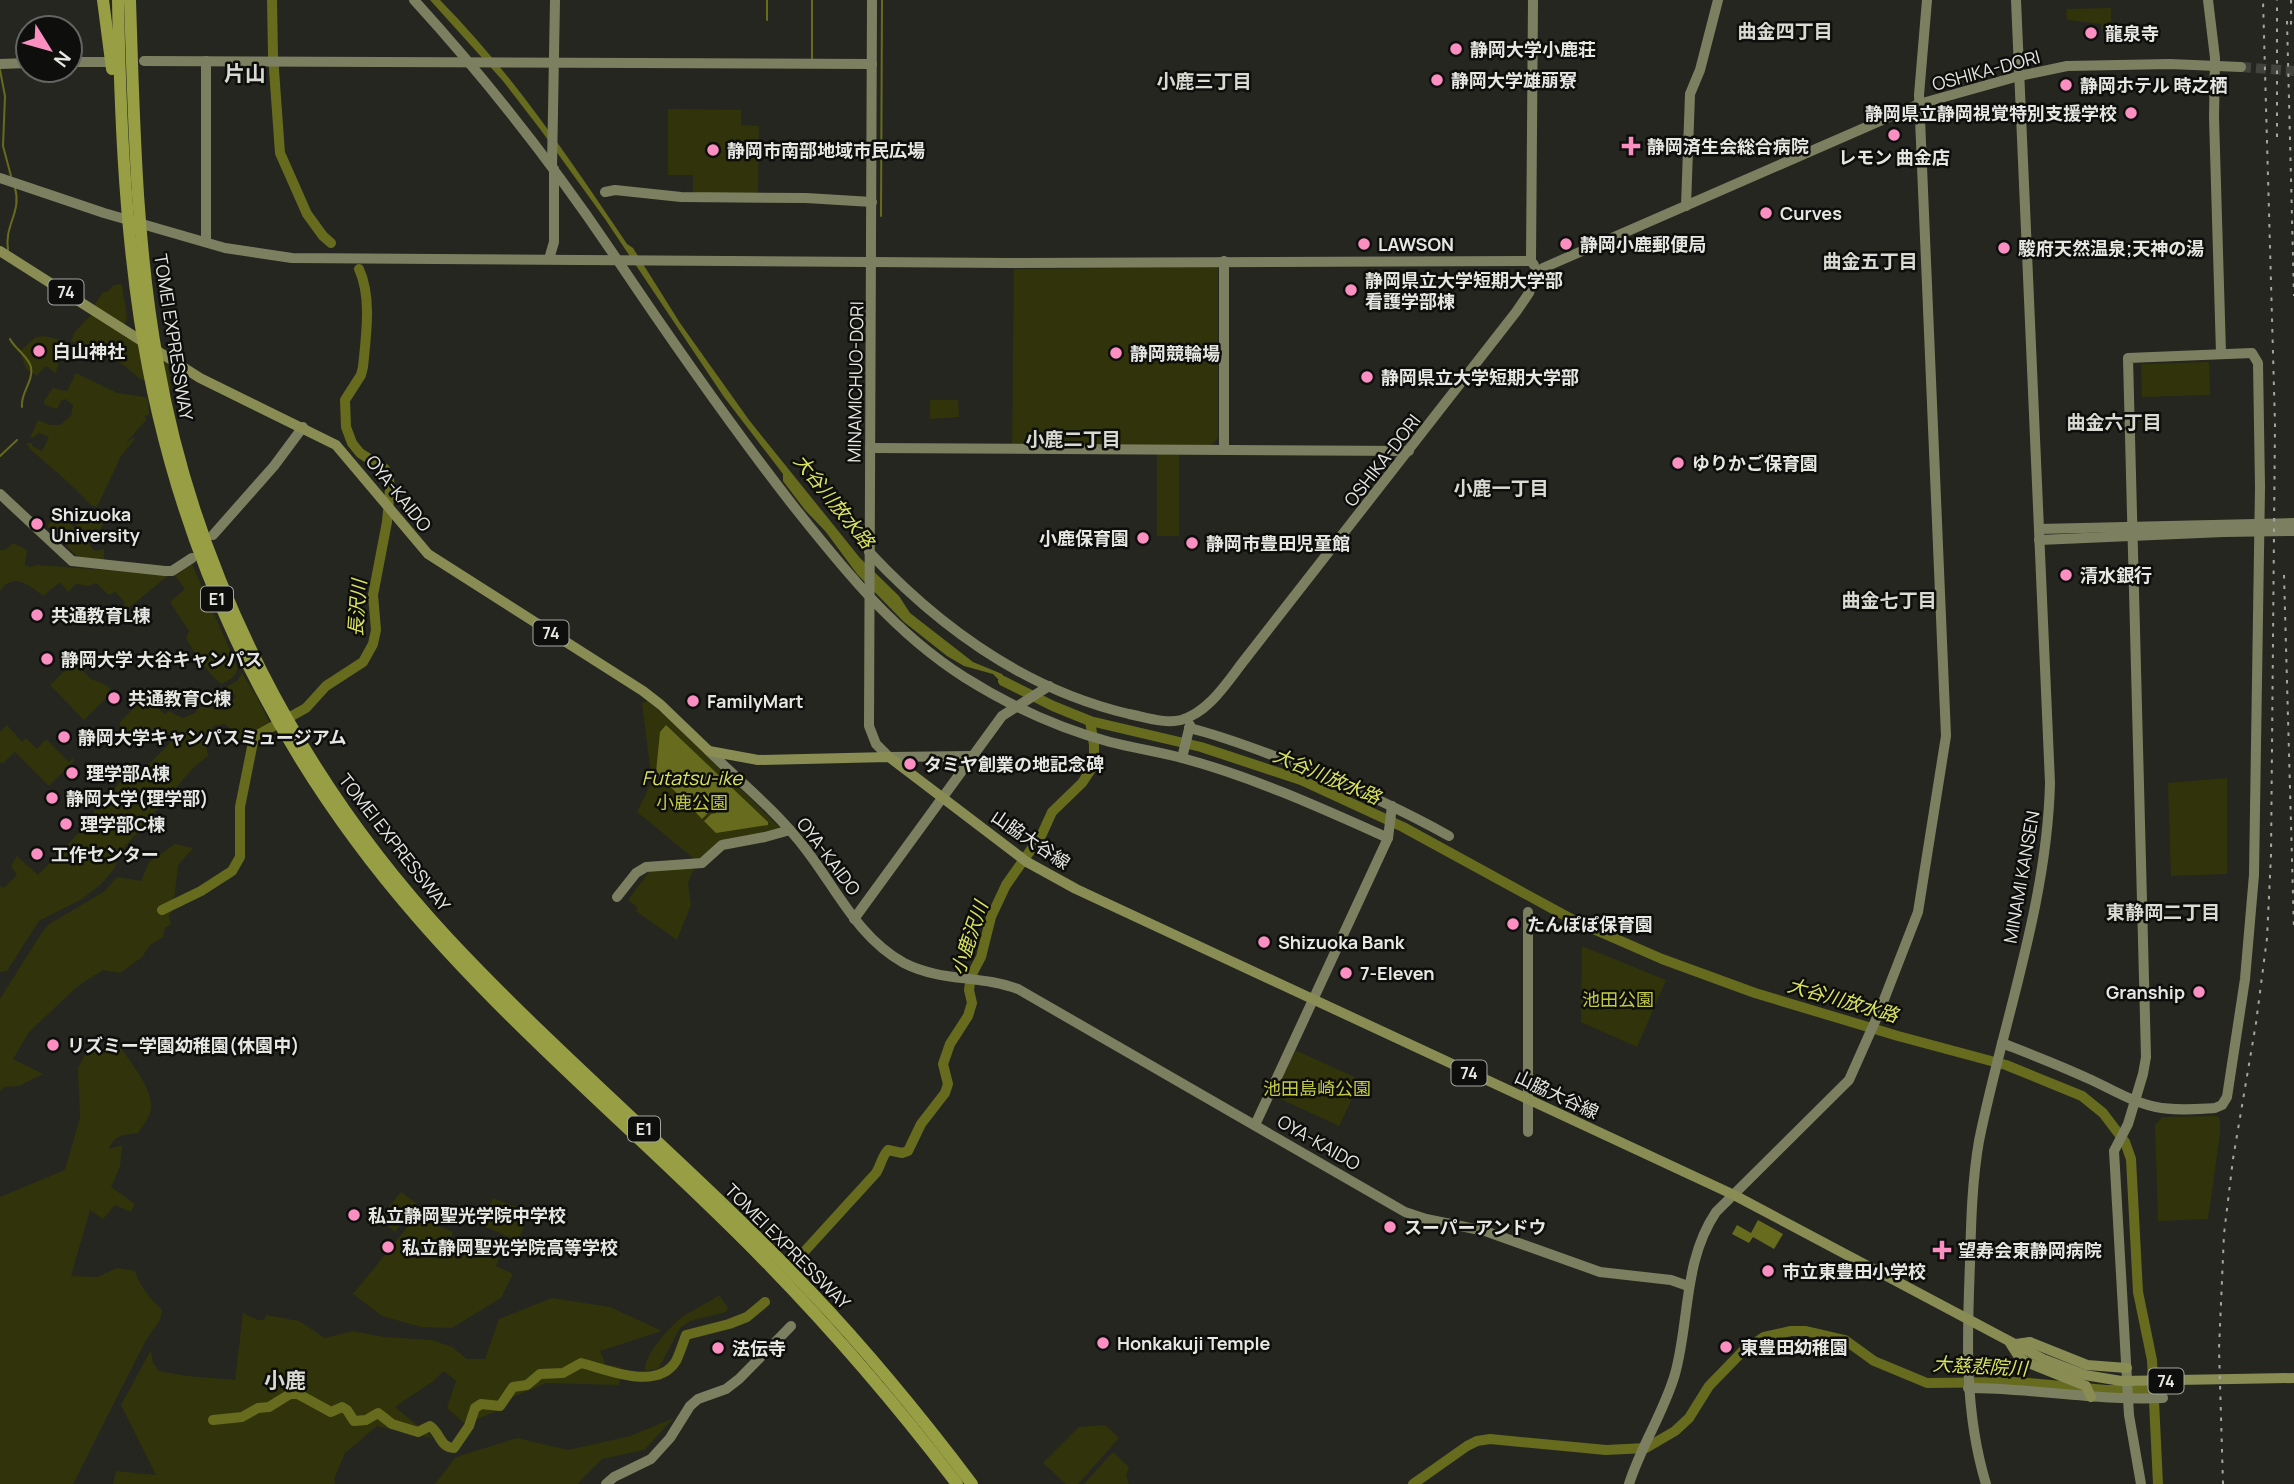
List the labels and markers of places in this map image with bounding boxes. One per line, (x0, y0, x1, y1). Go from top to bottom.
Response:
place label: 龍泉寺 (2105, 21, 2159, 45)
marker: 龍泉寺 (2083, 25, 2099, 41)
place label: 静岡大学小鹿荘 (1470, 37, 1596, 61)
marker: 静岡大学小鹿荘 (1448, 41, 1464, 57)
place label: 静岡大学雄萠寮 (1451, 68, 1577, 92)
marker: 静岡大学雄萠寮 (1429, 72, 1445, 88)
place label: 静岡ホテル 時之栖 (2080, 73, 2228, 97)
marker: 静岡ホテル 時之栖 (2058, 77, 2074, 93)
place label: 静岡県立静岡視覚特別支援学校 (1865, 101, 2117, 125)
marker: 静岡県立静岡視覚特別支援学校 (2123, 105, 2139, 121)
marker: レモン 曲金店 (1886, 127, 1902, 143)
place label: 静岡済生会総合病院 (1647, 134, 1809, 158)
marker: 静岡済生会総合病院 (1621, 136, 1641, 156)
place label: 静岡市南部地域市民広場 (727, 138, 925, 162)
marker: 静岡市南部地域市民広場 (705, 142, 721, 158)
place label: レモン 曲金店 (1838, 145, 1950, 169)
place label: Curves (1780, 201, 1842, 225)
marker: Curves (1758, 205, 1774, 221)
place label: LAWSON (1378, 232, 1454, 256)
place label: 静岡小鹿郵便局 (1580, 232, 1706, 256)
marker: LAWSON (1356, 236, 1372, 252)
marker: 静岡小鹿郵便局 (1558, 236, 1574, 252)
place label: 駿府天然温泉;天神の湯 (2018, 236, 2204, 260)
marker: 駿府天然温泉;天神の湯 (1996, 240, 2012, 256)
place label: 静岡県立大学短期大学部 看護学部棟 (1365, 268, 1563, 313)
marker: 静岡県立大学短期大学部 看護学部棟 (1343, 282, 1359, 298)
place label: 白山神社 (53, 339, 125, 363)
place label: 静岡競輪場 (1130, 341, 1220, 365)
marker: 白山神社 (31, 343, 47, 359)
marker: 静岡競輪場 (1108, 345, 1124, 361)
place label: 静岡県立大学短期大学部 (1381, 365, 1579, 389)
marker: 静岡県立大学短期大学部 (1359, 369, 1375, 385)
place label: ゆりかご保育園 (1692, 451, 1818, 475)
marker: ゆりかご保育園 (1670, 455, 1686, 471)
place label: Shizuoka University (51, 502, 140, 547)
marker: Shizuoka University (29, 516, 45, 532)
place label: 小鹿保育園 (1039, 526, 1129, 550)
marker: 小鹿保育園 (1135, 530, 1151, 546)
place label: 静岡市豊田児童館 (1206, 531, 1350, 555)
marker: 静岡市豊田児童館 (1184, 535, 1200, 551)
place label: 清水銀行 (2080, 563, 2152, 587)
marker: 清水銀行 (2058, 567, 2074, 583)
place label: 共通教育L棟 (51, 603, 151, 627)
marker: 共通教育L棟 (29, 607, 45, 623)
place label: 静岡大学 大谷キャンパス (61, 647, 263, 671)
marker: 静岡大学 大谷キャンパス (39, 651, 55, 667)
place label: 共通教育C棟 (128, 686, 231, 710)
place label: FamilyMart (707, 689, 804, 713)
marker: 共通教育C棟 (106, 690, 122, 706)
marker: FamilyMart (685, 693, 701, 709)
place label: 静岡大学キャンパスミュージアム (78, 725, 346, 749)
marker: 静岡大学キャンパスミュージアム (56, 729, 72, 745)
place label: タミヤ創業の地記念碑 (924, 752, 1104, 776)
marker: タミヤ創業の地記念碑 (902, 756, 918, 772)
place label: 理学部A棟 (86, 761, 170, 785)
marker: 理学部A棟 (64, 765, 80, 781)
place label: 静岡大学(理学部) (66, 786, 208, 810)
marker: 静岡大学(理学部) (44, 790, 60, 806)
place label: 理学部C棟 (80, 812, 165, 836)
marker: 理学部C棟 (58, 816, 74, 832)
place label: 工作センター (51, 842, 159, 866)
marker: 工作センター (29, 846, 45, 862)
place label: たんぽぽ保育園 (1527, 912, 1653, 936)
marker: たんぽぽ保育園 (1505, 916, 1521, 932)
place label: Shizuoka Bank (1278, 930, 1406, 954)
marker: Shizuoka Bank (1256, 934, 1272, 950)
place label: 7-Eleven (1360, 961, 1435, 985)
marker: 7-Eleven (1338, 965, 1354, 981)
place label: Granship (2106, 980, 2185, 1004)
marker: Granship (2191, 984, 2207, 1000)
place label: リズミー学園幼稚園(休園中) (67, 1033, 299, 1057)
marker: リズミー学園幼稚園(休園中) (45, 1037, 61, 1053)
place label: 私立静岡聖光学院中学校 (368, 1203, 566, 1227)
marker: 私立静岡聖光学院中学校 (346, 1207, 362, 1223)
place label: スーパーアンドウ (1404, 1215, 1546, 1239)
marker: スーパーアンドウ (1382, 1219, 1398, 1235)
place label: 私立静岡聖光学院高等学校 (402, 1235, 618, 1259)
place label: 望寿会東静岡病院 (1958, 1238, 2102, 1262)
marker: 私立静岡聖光学院高等学校 (380, 1239, 396, 1255)
marker: 望寿会東静岡病院 (1932, 1240, 1952, 1260)
place label: 市立東豊田小学校 (1782, 1259, 1926, 1283)
marker: 市立東豊田小学校 (1760, 1263, 1776, 1279)
place label: Honkakuji Temple (1117, 1331, 1271, 1355)
marker: Honkakuji Temple (1095, 1335, 1111, 1351)
place label: 東豊田幼稚園 (1740, 1335, 1848, 1359)
place label: 法伝寺 (732, 1336, 786, 1360)
marker: 東豊田幼稚園 (1718, 1339, 1734, 1355)
marker: 法伝寺 (710, 1340, 726, 1356)

